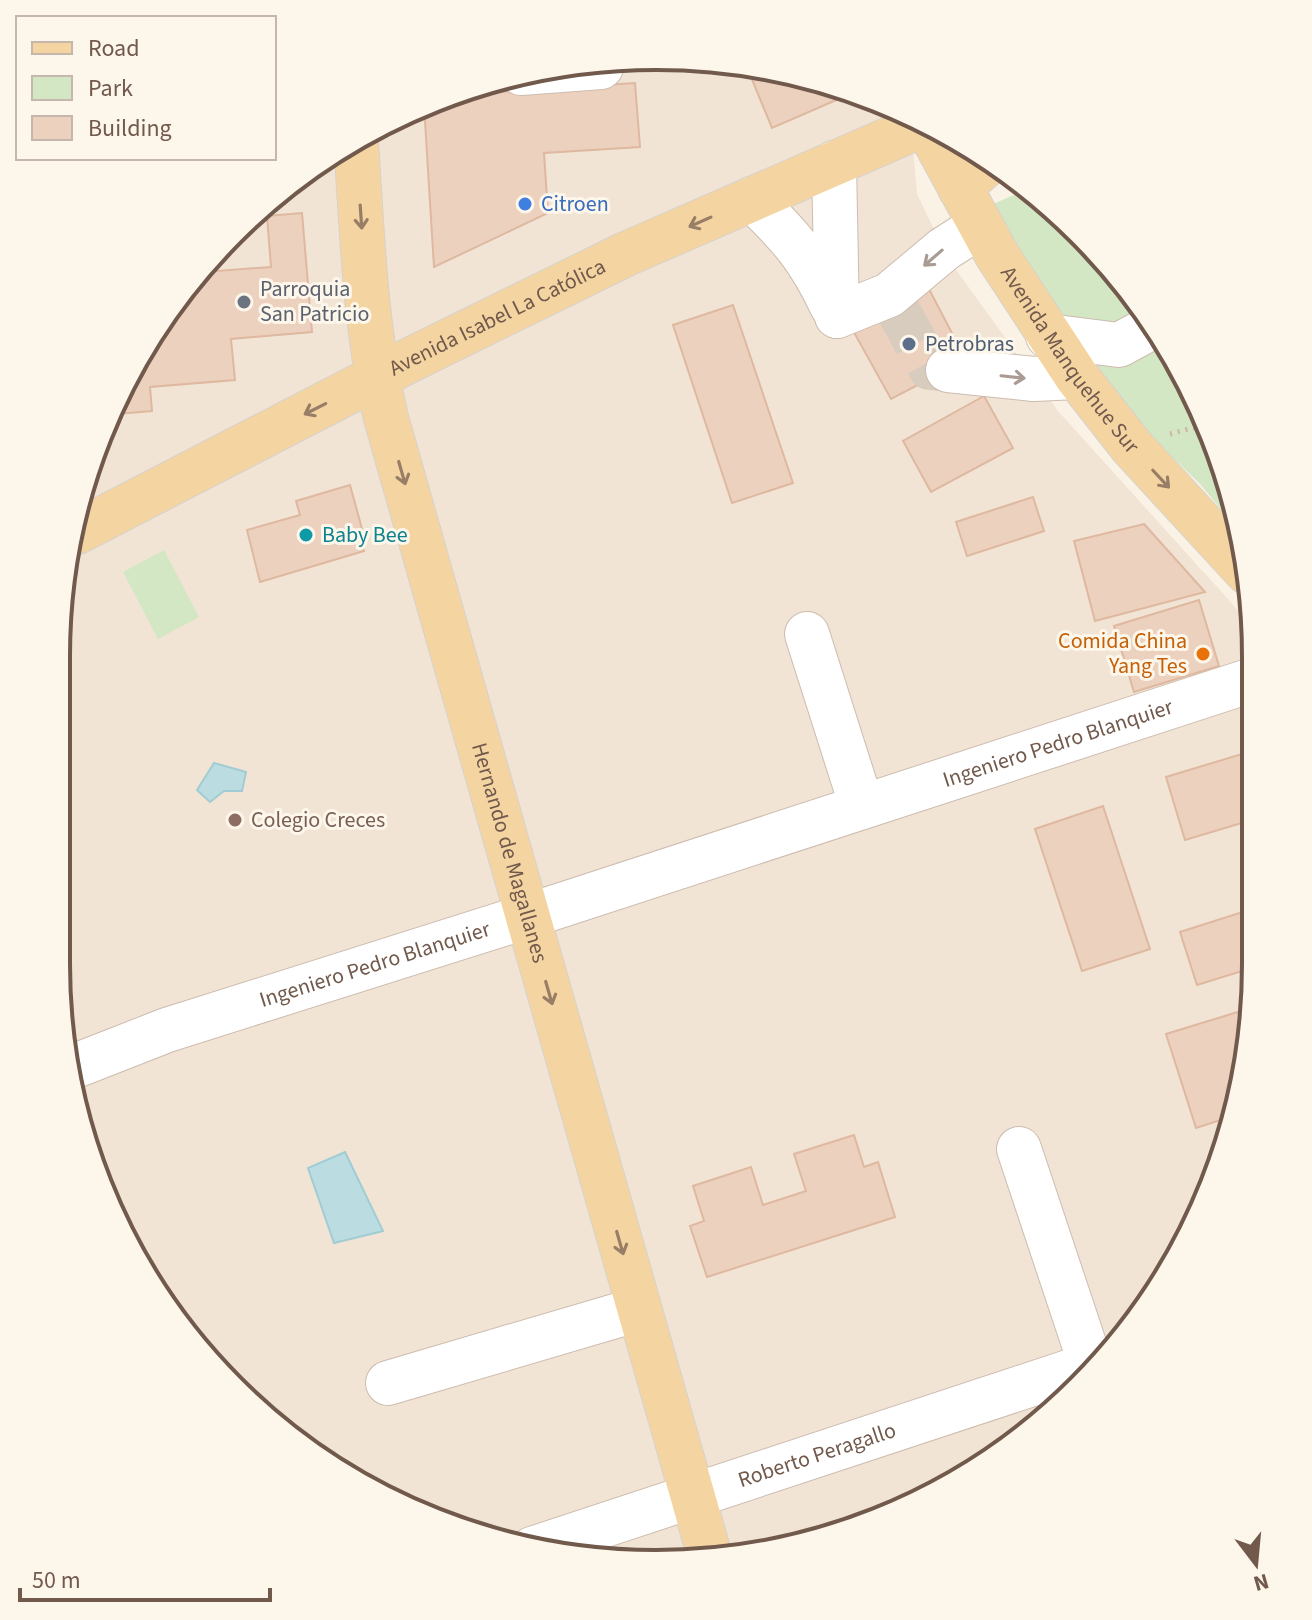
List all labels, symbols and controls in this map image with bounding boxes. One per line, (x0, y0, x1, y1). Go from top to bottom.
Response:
legend (16, 16, 276, 160)
text: Road (88, 31, 140, 66)
text: Park (88, 71, 133, 106)
text: Building (88, 111, 172, 146)
place label: Citroen (541, 188, 609, 220)
marker: Citroen (516, 195, 534, 213)
one-way arrow (354, 203, 369, 230)
one-way arrow (688, 215, 713, 230)
one-way arrow (923, 249, 944, 267)
street label: Avenida Isabel La Católica (383, 250, 611, 384)
street label: Avenida Manquehue Sur (992, 260, 1147, 461)
place label: Parroquia San Patricio (260, 273, 369, 330)
marker: Parroquia San Patricio (235, 293, 253, 311)
place label: Petrobras (925, 328, 1014, 360)
marker: Petrobras (900, 335, 918, 353)
one-way arrow (999, 369, 1026, 384)
one-way arrow (304, 402, 328, 417)
one-way arrow (395, 460, 410, 486)
one-way arrow (1152, 469, 1171, 489)
place label: Baby Bee (322, 519, 408, 551)
marker: Baby Bee (297, 526, 315, 544)
place label: Comida China Yang Tes (1058, 625, 1187, 682)
marker: Comida China Yang Tes (1194, 645, 1212, 663)
street label: Ingeniero Pedro Blanquier (939, 691, 1177, 796)
street label: Hernando de Magallanes (463, 739, 556, 967)
place label: Colegio Creces (251, 804, 385, 836)
marker: Colegio Creces (226, 811, 244, 829)
street label: Ingeniero Pedro Blanquier (255, 913, 495, 1016)
one-way arrow (543, 979, 558, 1005)
one-way arrow (614, 1230, 628, 1255)
street label: Roberto Peragallo (734, 1414, 900, 1496)
north arrow (1216, 1524, 1296, 1604)
scale bar (20, 1552, 270, 1602)
text: 50 m (32, 1563, 81, 1598)
text: N (1250, 1565, 1273, 1600)

